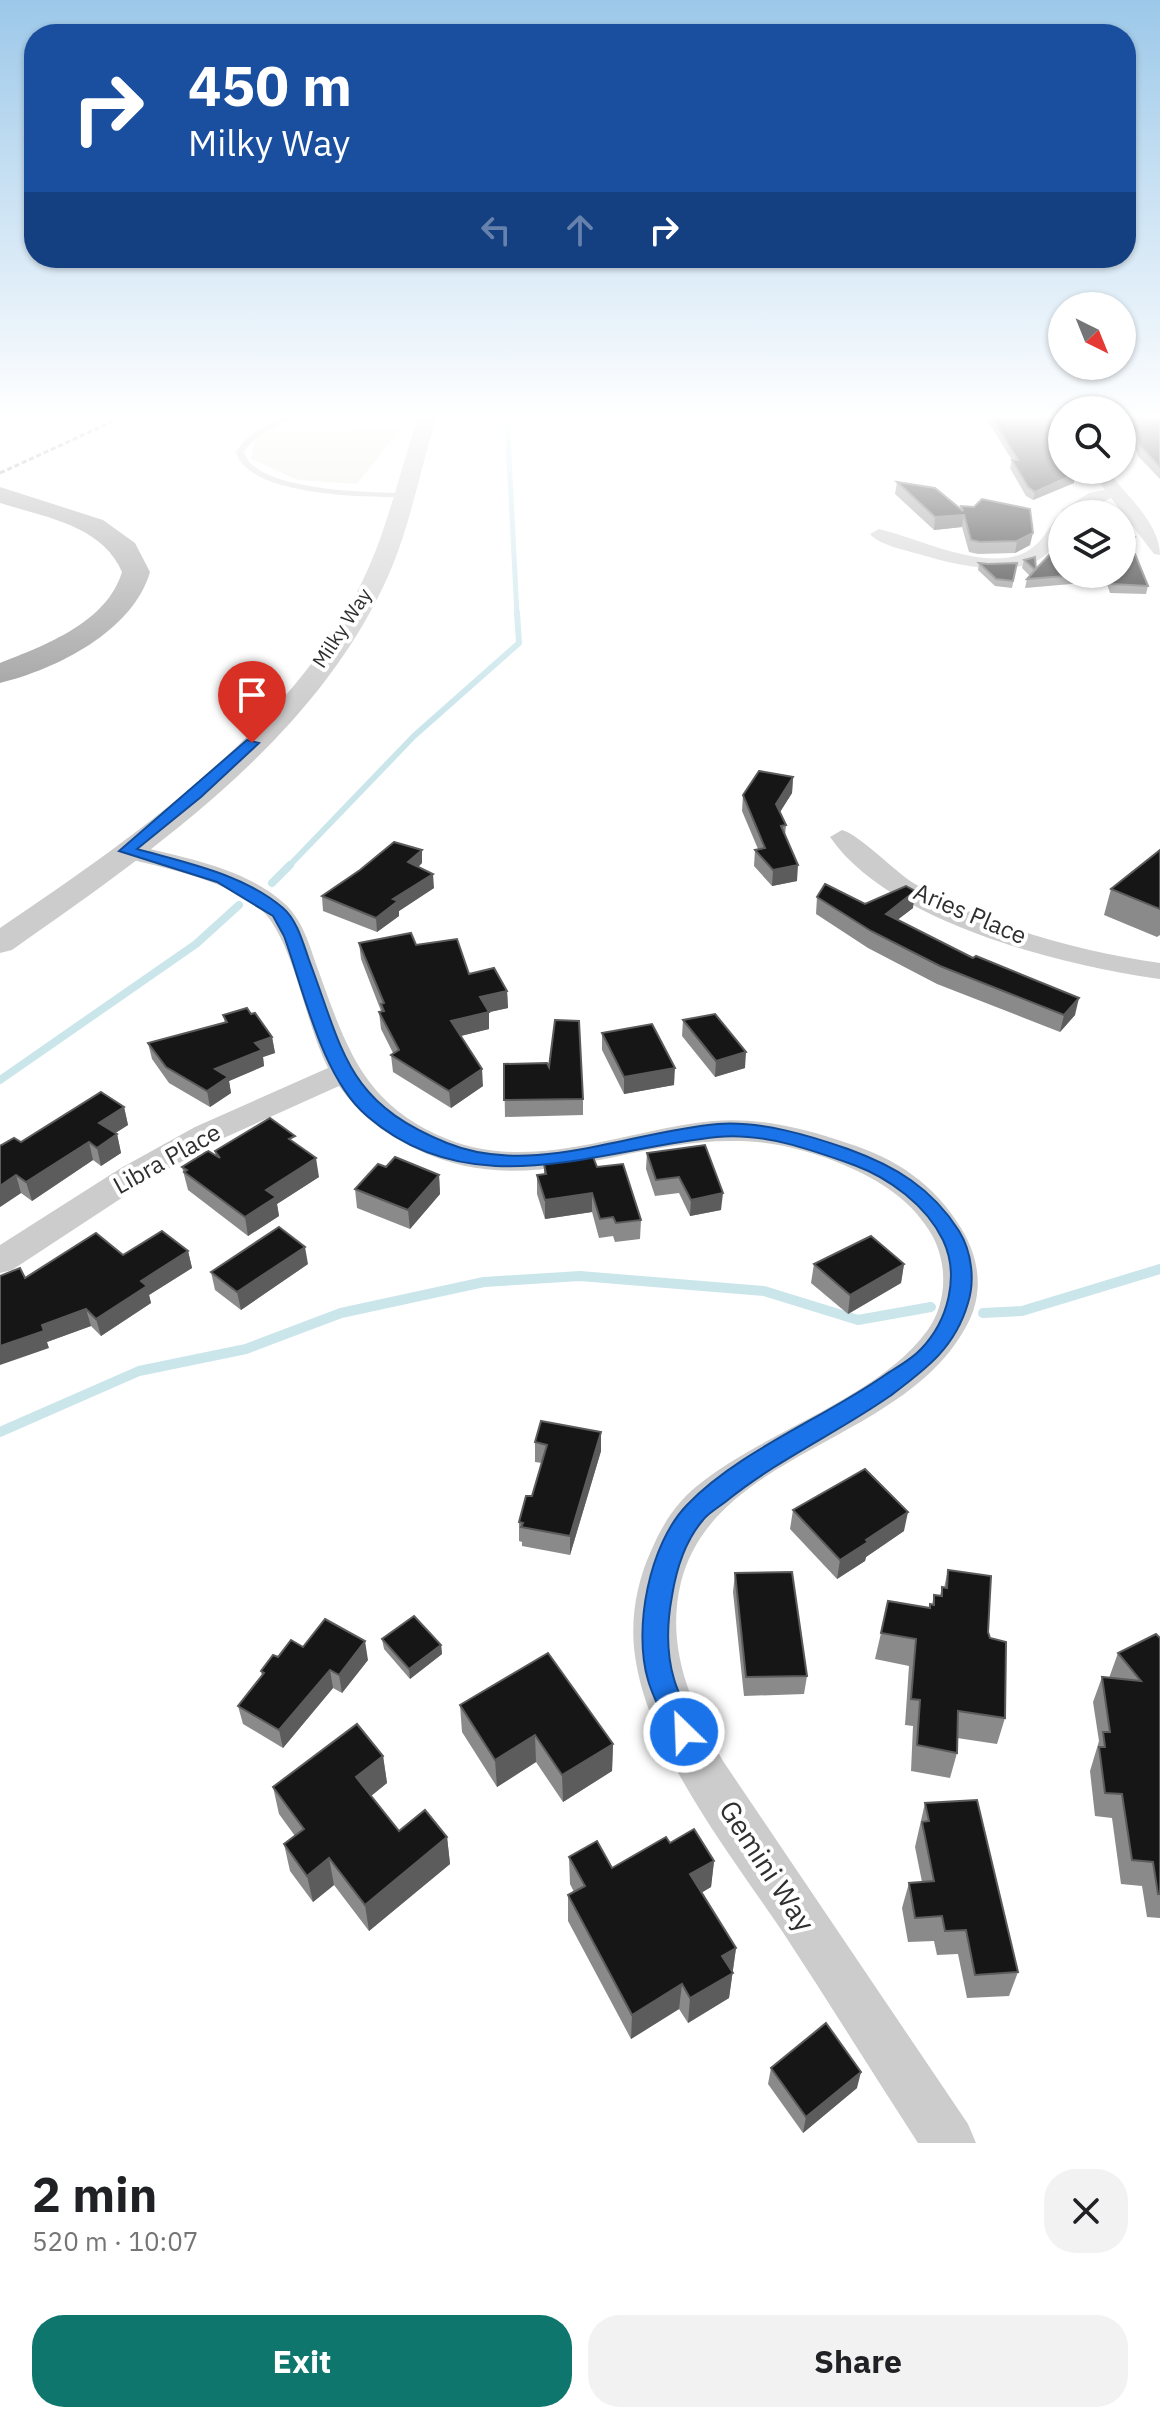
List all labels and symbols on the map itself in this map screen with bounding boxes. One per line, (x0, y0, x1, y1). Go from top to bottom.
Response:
north arrow (1048, 292, 1136, 380)
street label: Milky Way (306, 583, 377, 673)
pin (218, 661, 286, 743)
street label: Aries Place (909, 875, 1032, 951)
street label: Libra Place (107, 1115, 226, 1201)
position arrow (642, 1690, 726, 1774)
street label: Gemini Way (711, 1793, 824, 1938)

